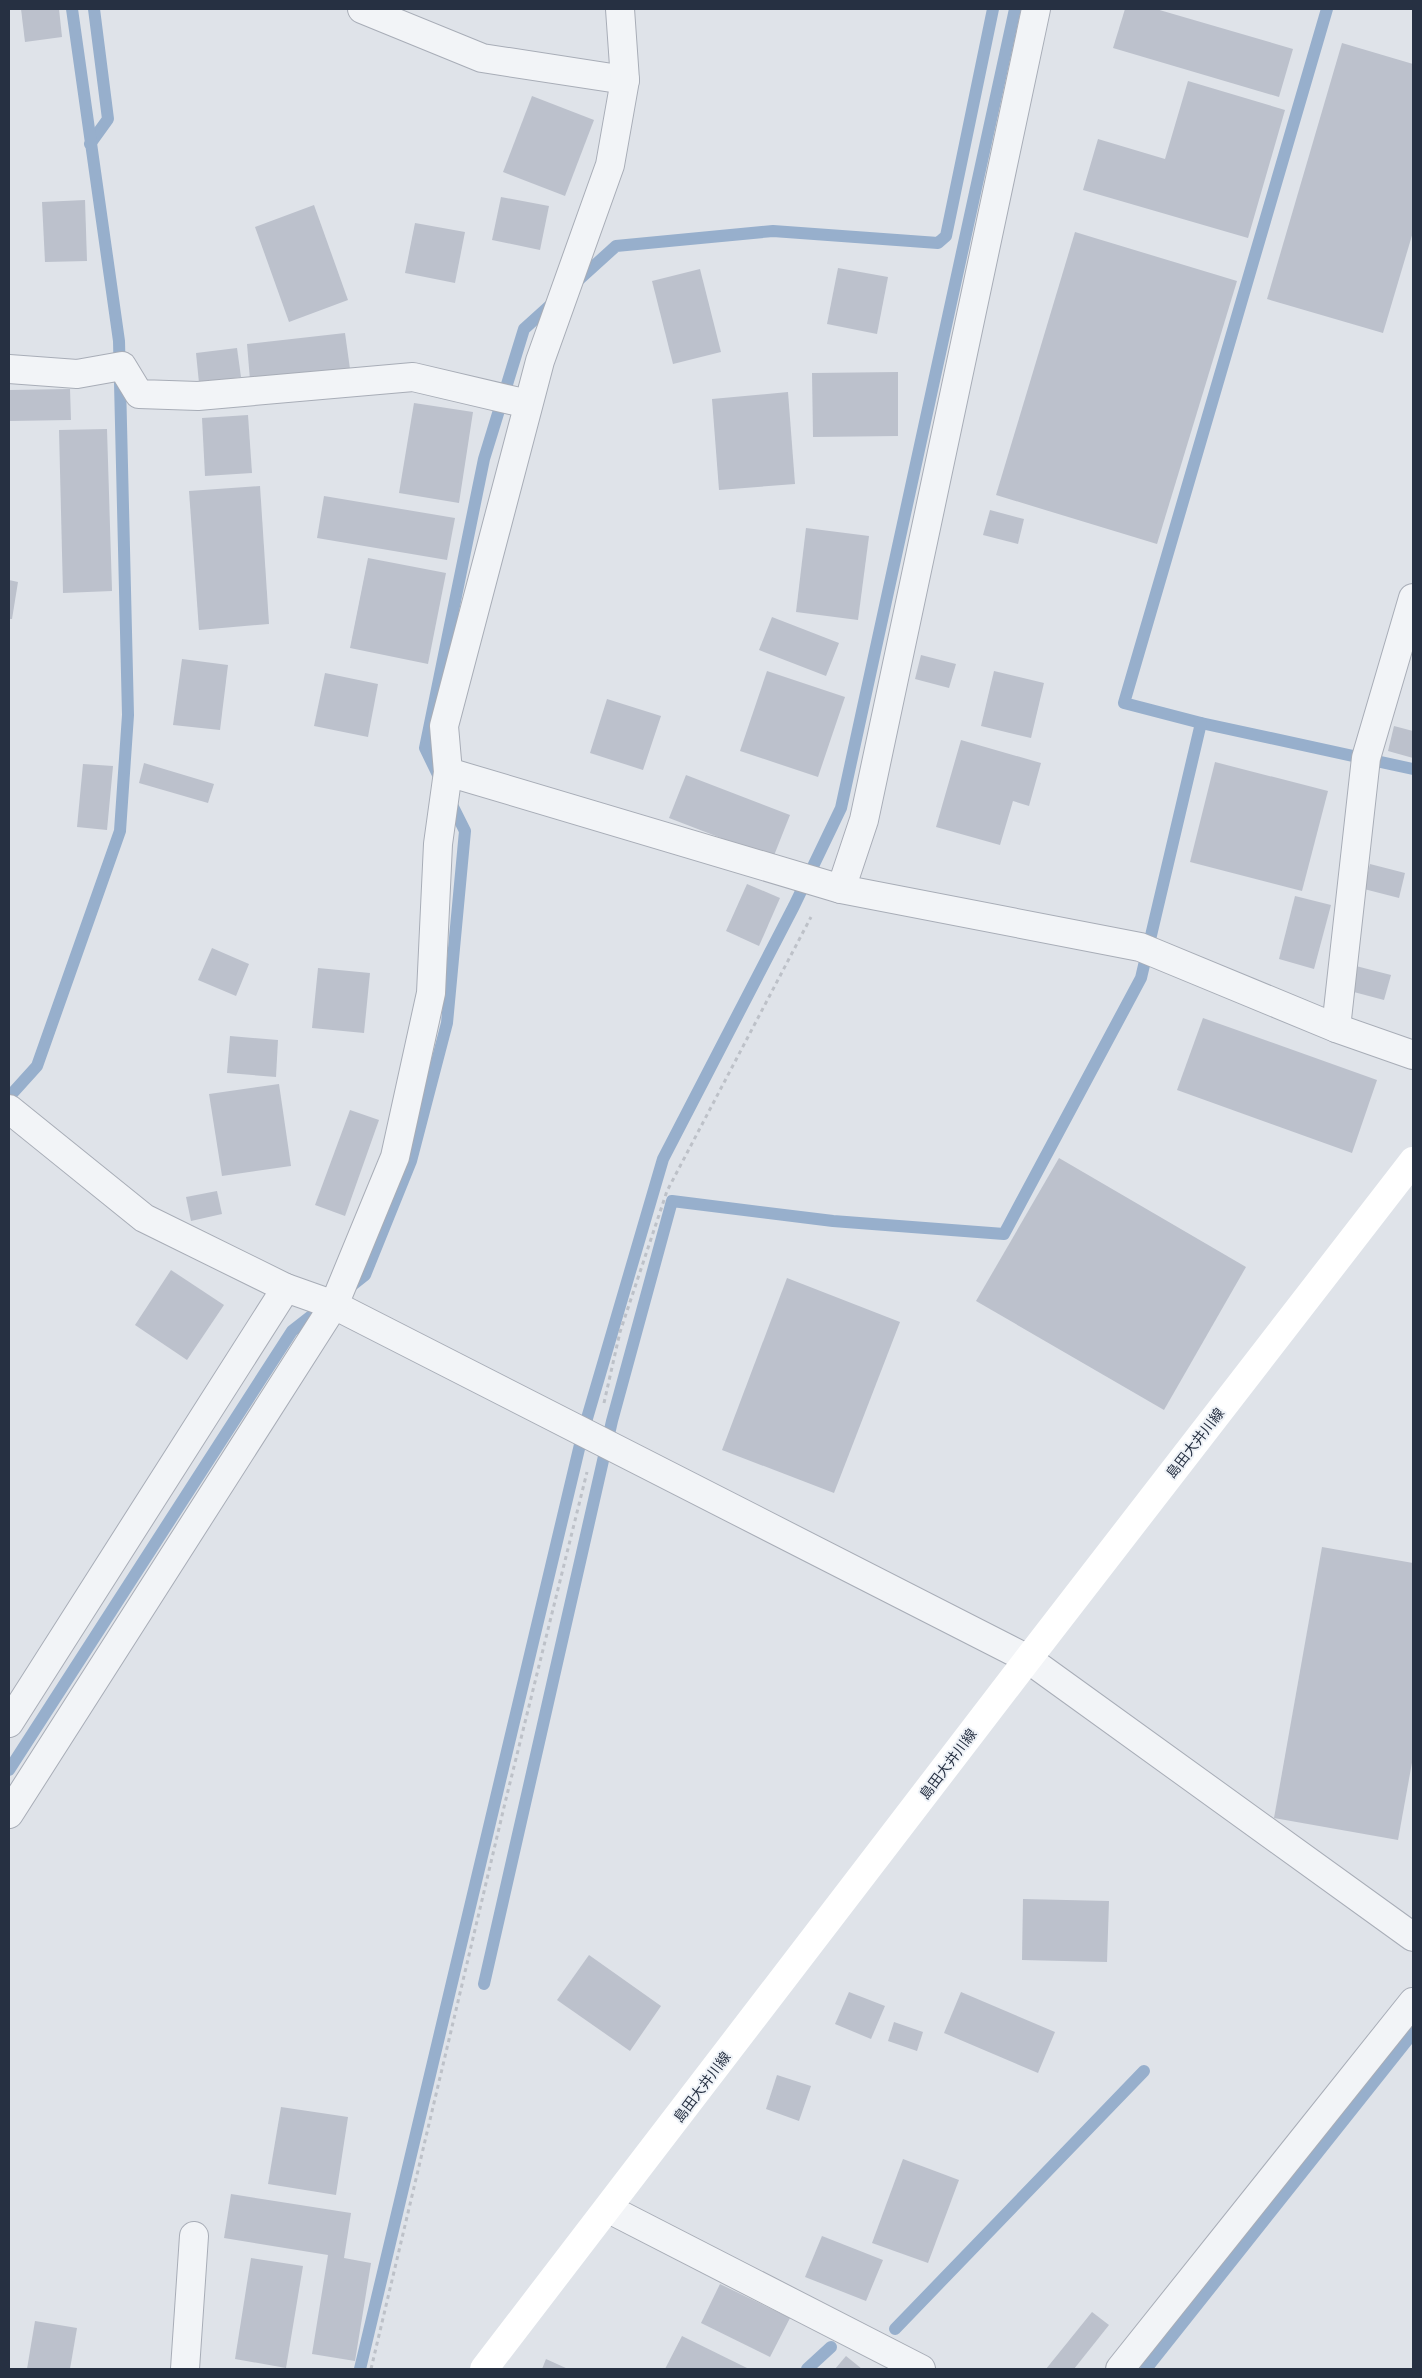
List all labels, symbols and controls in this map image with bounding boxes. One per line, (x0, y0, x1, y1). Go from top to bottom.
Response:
street label: 島田大井川線 (1162, 1404, 1228, 1482)
street label: 島田大井川線 (916, 1725, 980, 1803)
street label: 島田大井川線 (670, 2048, 734, 2126)

